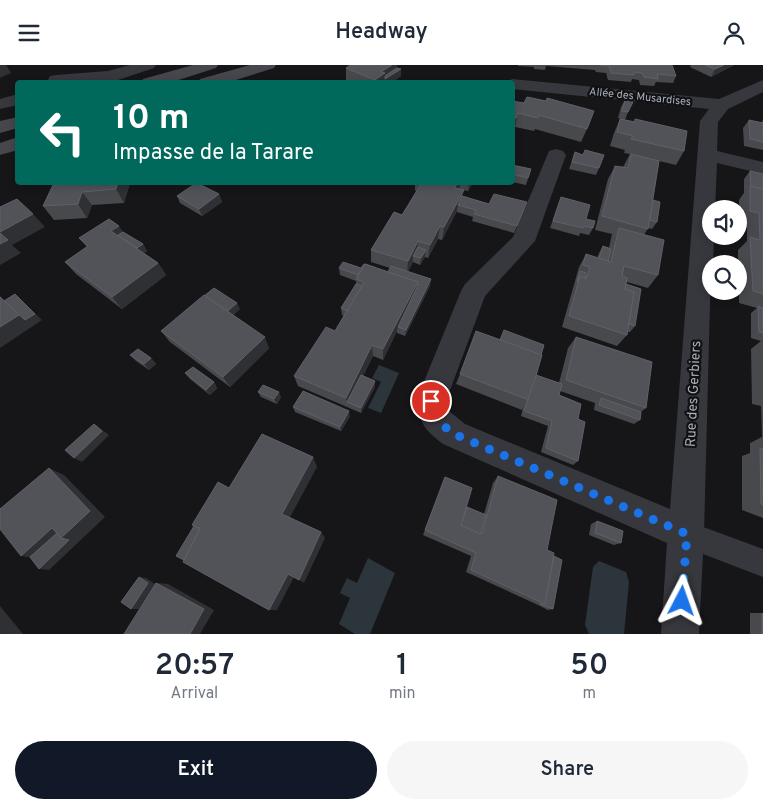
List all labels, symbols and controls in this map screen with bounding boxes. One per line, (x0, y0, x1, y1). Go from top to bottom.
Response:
icon: menu (15, 19, 43, 47)
text: Headway (335, 19, 428, 46)
icon: person (720, 19, 748, 47)
street label: Allée des Musardises (588, 85, 692, 109)
text: 10 m (113, 97, 189, 141)
icon: left (30, 100, 95, 165)
text: Impasse de la Tarare (113, 140, 314, 167)
map controls (702, 200, 747, 300)
button: sound (702, 200, 747, 245)
button: search (702, 255, 747, 300)
street label: Rue des Gerbiers (683, 340, 705, 448)
pin (410, 380, 452, 422)
icon: arrive (417, 387, 445, 415)
position arrow (655, 574, 707, 626)
text: 20:57 (155, 648, 234, 685)
text: 1 (396, 648, 408, 685)
text: 50 (570, 648, 608, 685)
text: Arrival (171, 684, 218, 704)
text: min (389, 684, 416, 704)
text: m (582, 684, 596, 704)
button: Exit (15, 741, 377, 799)
button: Share (387, 741, 748, 799)

